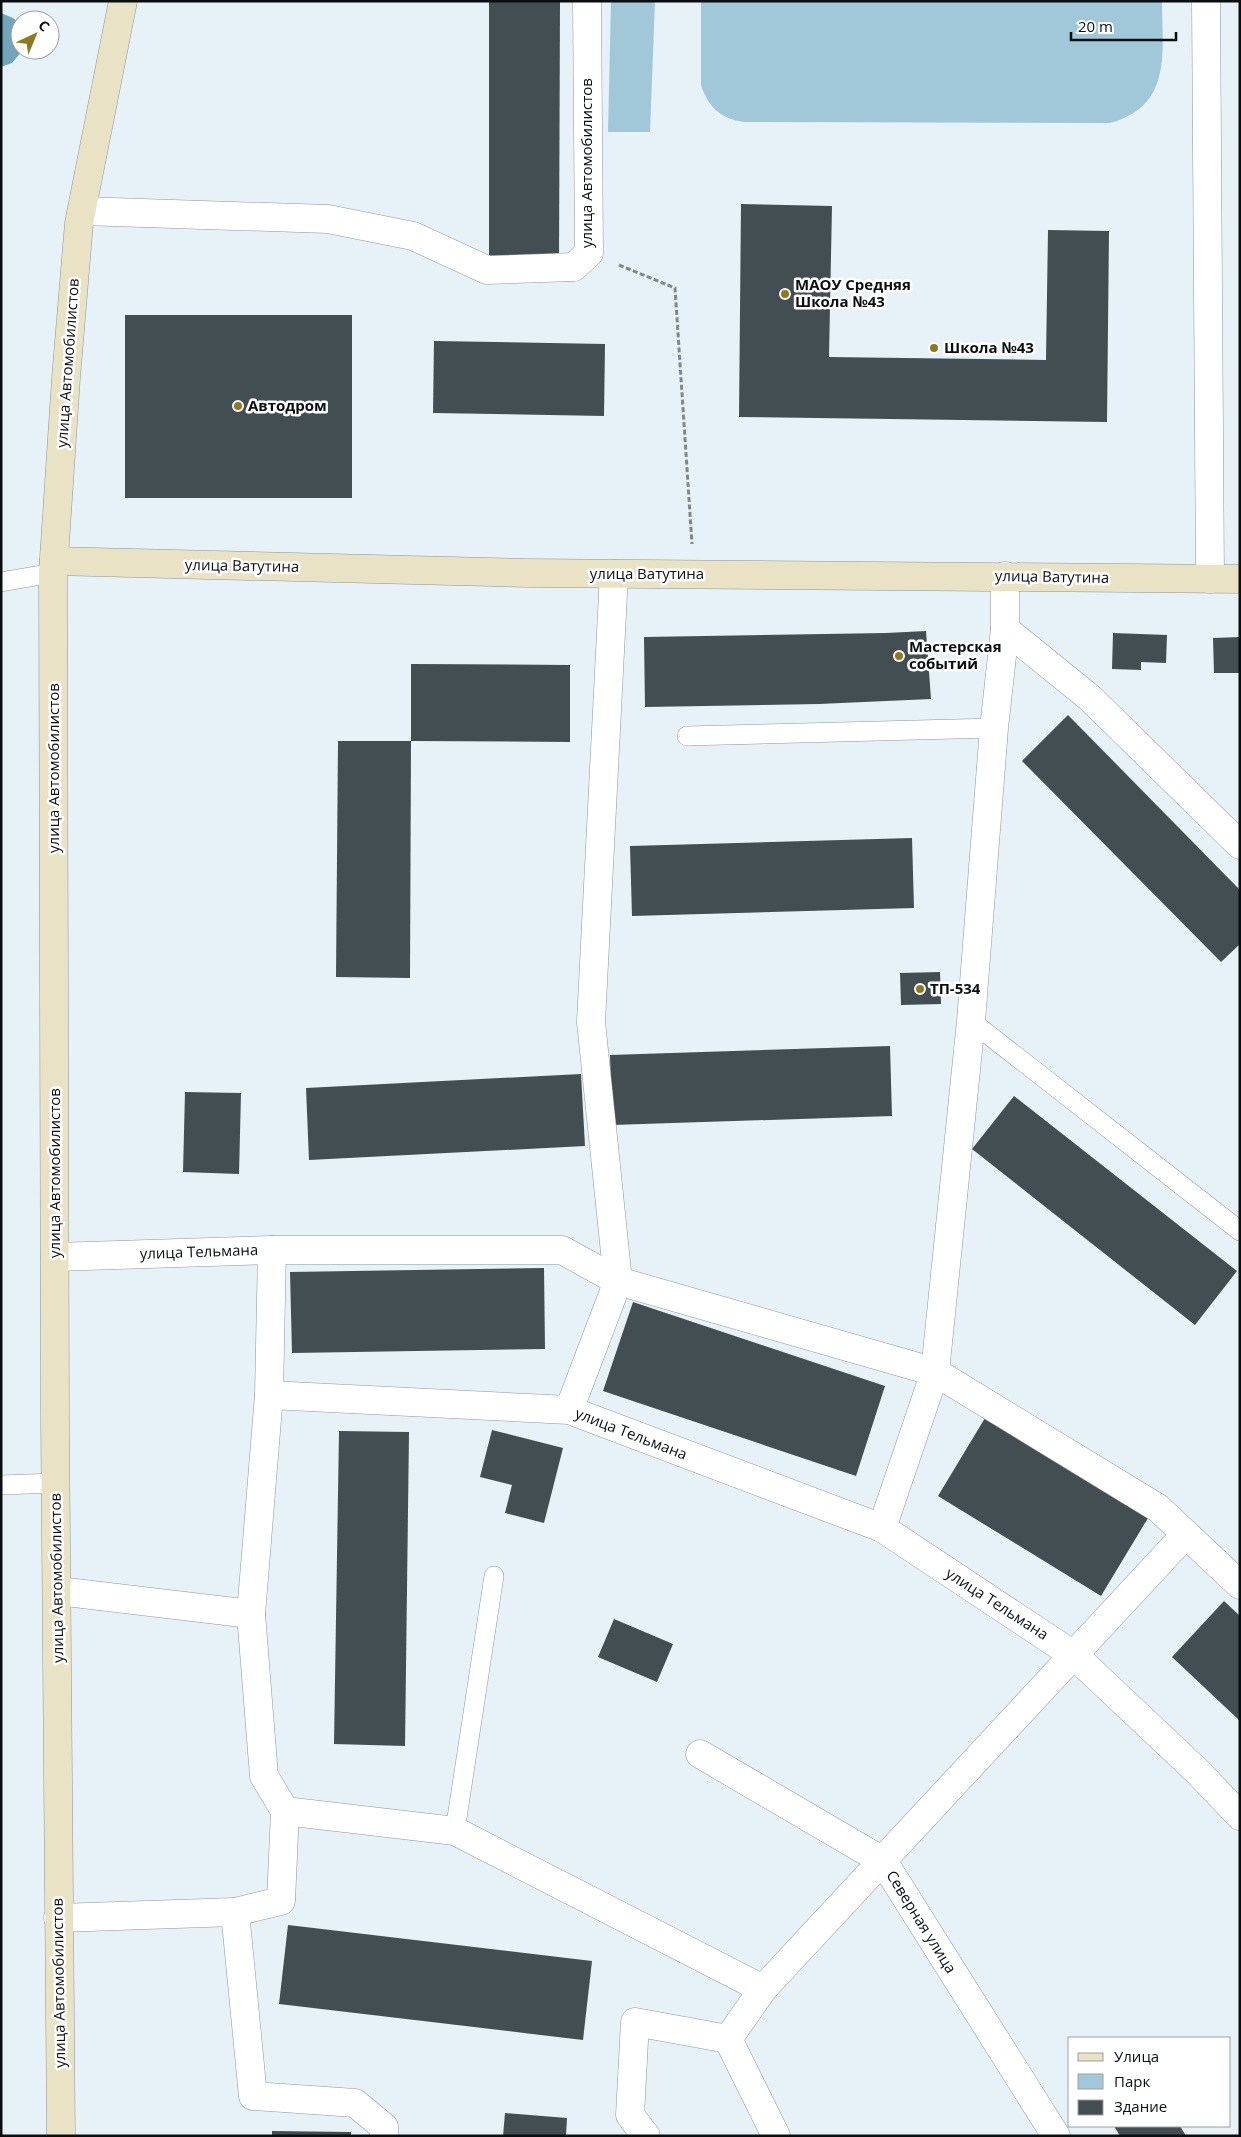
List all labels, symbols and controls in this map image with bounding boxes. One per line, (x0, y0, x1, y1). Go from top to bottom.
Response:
north arrow (10, 10, 60, 60)
scale bar (1071, 10, 1176, 42)
text: С (35, 15, 54, 35)
text: 20 m (1078, 16, 1113, 36)
street label: улица Автомобилистов (576, 78, 596, 248)
place label: МАОУ Средняя Школа №43 (795, 274, 911, 311)
street label: улица Автомобилистов (51, 277, 83, 448)
marker: МАОУ Средняя Школа №43 (779, 288, 791, 300)
place label: Школа №43 (944, 337, 1034, 357)
marker: Школа №43 (928, 342, 940, 354)
place label: Автодром (248, 395, 327, 415)
marker: Автодром (232, 400, 244, 412)
street label: улица Ватутина (185, 554, 299, 576)
street label: улица Ватутина (590, 563, 704, 583)
street label: улица Ватутина (995, 565, 1109, 587)
place label: Мастерская событий (909, 636, 1002, 673)
marker: Мастерская событий (893, 650, 905, 662)
street label: улица Автомобилистов (43, 683, 63, 853)
place label: ТП-534 (930, 978, 981, 998)
marker: ТП-534 (914, 983, 926, 995)
street label: улица Автомобилистов (44, 1088, 64, 1258)
street label: улица Тельмана (139, 1239, 259, 1263)
street label: улица Тельмана (572, 1402, 690, 1464)
street label: улица Автомобилистов (45, 1493, 67, 1663)
street label: улица Тельмана (942, 1562, 1053, 1644)
street label: Северная улица (882, 1866, 961, 1977)
street label: улица Автомобилистов (47, 1898, 69, 2068)
legend (1068, 2037, 1231, 2127)
text: Улица (1114, 2046, 1159, 2066)
text: Парк (1114, 2071, 1150, 2091)
text: Здание (1114, 2096, 1167, 2116)

